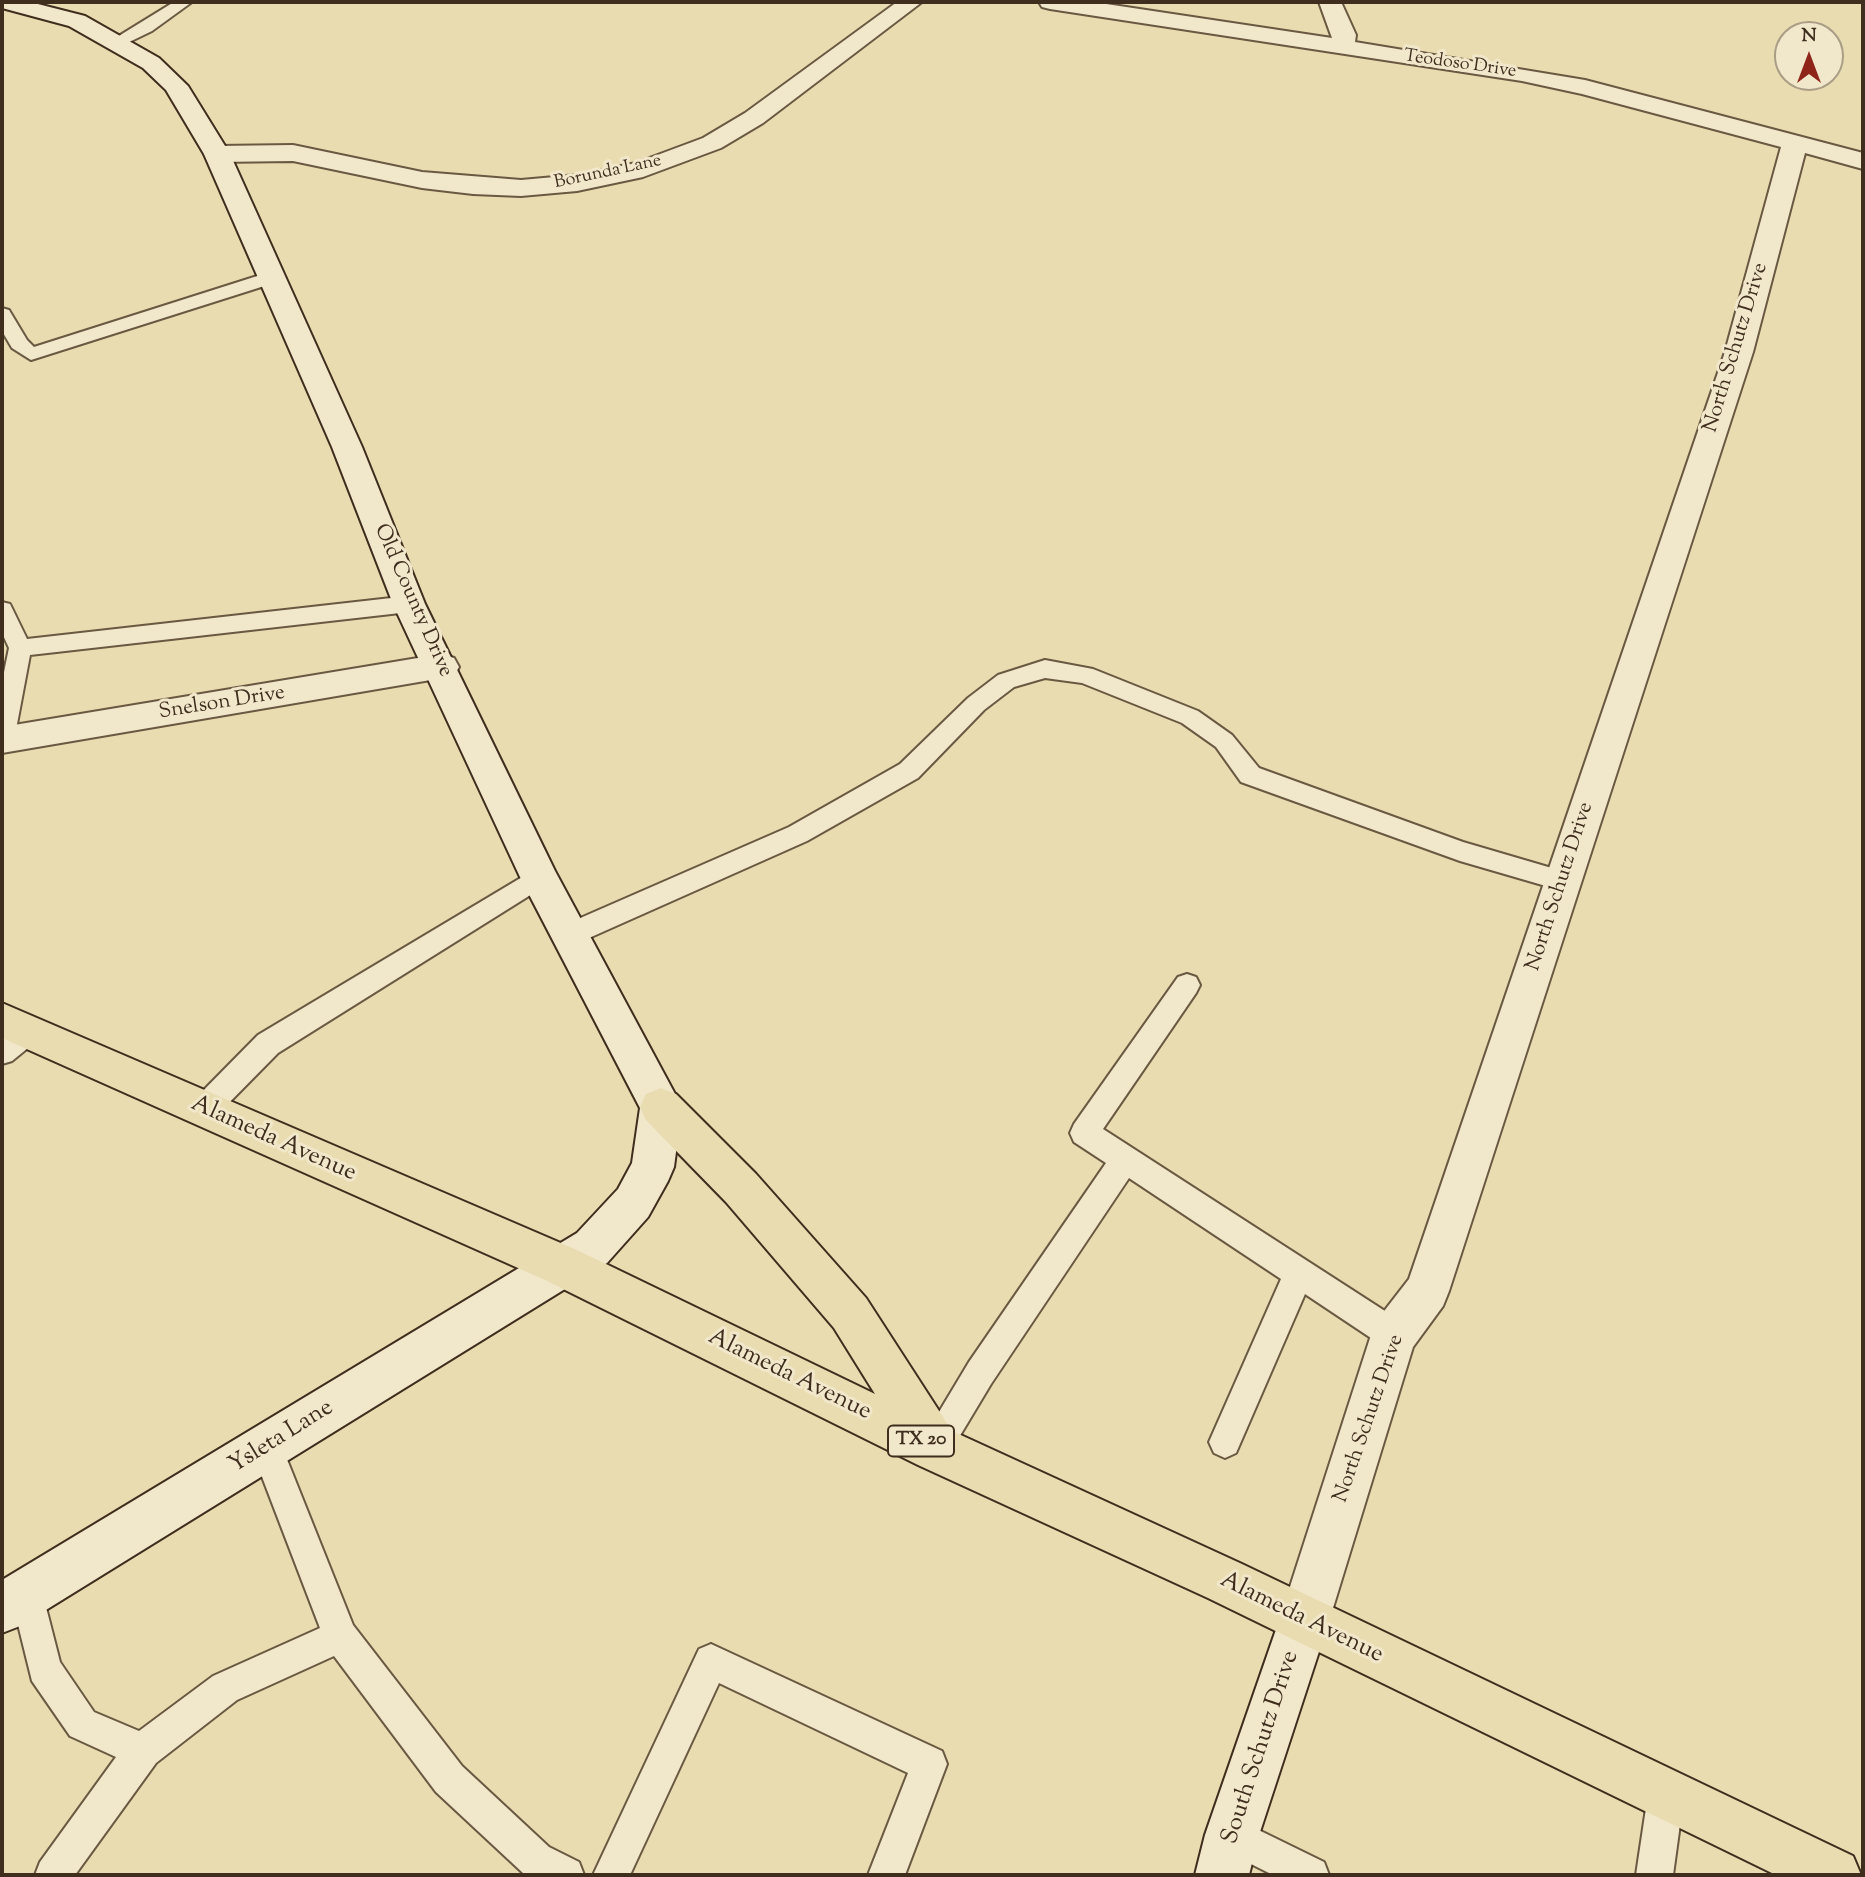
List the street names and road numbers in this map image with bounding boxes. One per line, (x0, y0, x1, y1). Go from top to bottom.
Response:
street label: Teodoso Drive (1402, 46, 1518, 84)
street label: Borunda Lane (552, 151, 664, 195)
street label: North Schutz Drive (1699, 260, 1775, 436)
street label: Old County Drive (367, 521, 457, 681)
street label: Snelson Drive (157, 682, 287, 726)
street label: North Schutz Drive (1522, 799, 1600, 975)
street label: Alameda Avenue (186, 1091, 360, 1189)
street label: Alameda Avenue (703, 1324, 875, 1428)
street label: North Schutz Drive (1329, 1332, 1411, 1506)
street label: Ysleta Lane (225, 1395, 339, 1481)
road number: TX 20 (888, 1426, 954, 1456)
street label: Alameda Avenue (1215, 1567, 1387, 1671)
street label: South Schutz Drive (1217, 1648, 1307, 1848)

